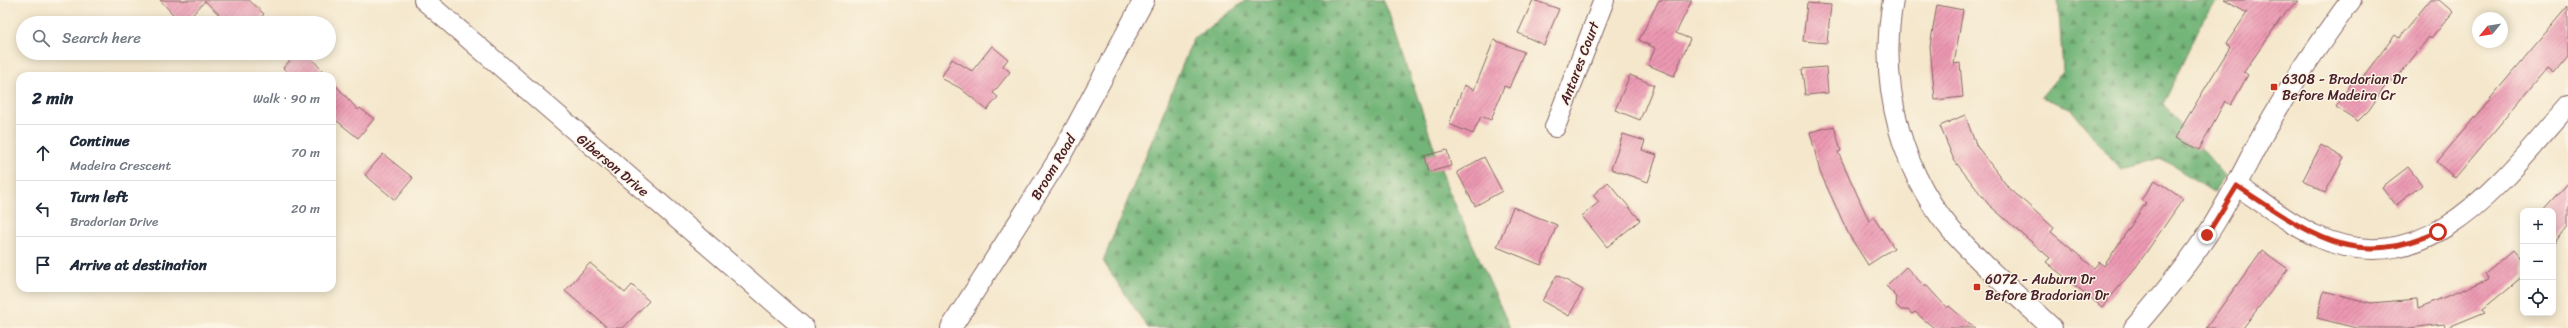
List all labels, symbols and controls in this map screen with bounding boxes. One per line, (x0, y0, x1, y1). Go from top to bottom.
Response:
north arrow (2472, 12, 2508, 48)
search box (16, 16, 336, 60)
street label: Antares Court (1552, 17, 1607, 109)
text: Search here (62, 25, 141, 51)
icon: search (30, 27, 52, 49)
place label: 6308 - Bradorian Dr Before Madeira Cr (2282, 67, 2408, 108)
marker: 6308 - Bradorian Dr Before Madeira Cr (2269, 82, 2279, 92)
text: 2 min (32, 83, 73, 113)
text: Walk · 90 m (253, 87, 320, 110)
street label: Giberson Drive (571, 127, 655, 203)
text: Continue (70, 128, 130, 154)
street label: Broom Road (1024, 128, 1084, 205)
text: 70 m (291, 141, 320, 164)
icon: ahead (32, 142, 54, 164)
text: Madeira Crescent (70, 154, 171, 177)
text: Turn left (70, 184, 128, 210)
text: 20 m (291, 197, 320, 220)
icon: left (32, 198, 54, 220)
map controls (2520, 208, 2556, 316)
button: + (2520, 208, 2556, 244)
text: Bradorian Drive (70, 210, 158, 233)
route start (2429, 223, 2447, 241)
route end (2198, 226, 2216, 244)
button: − (2520, 244, 2556, 280)
text: Arrive at destination (70, 252, 207, 278)
icon: arrive (32, 254, 54, 276)
place label: 6072 - Auburn Dr Before Bradorian Dr (1985, 267, 2110, 308)
button: locate (2520, 280, 2556, 316)
marker: 6072 - Auburn Dr Before Bradorian Dr (1972, 282, 1982, 292)

